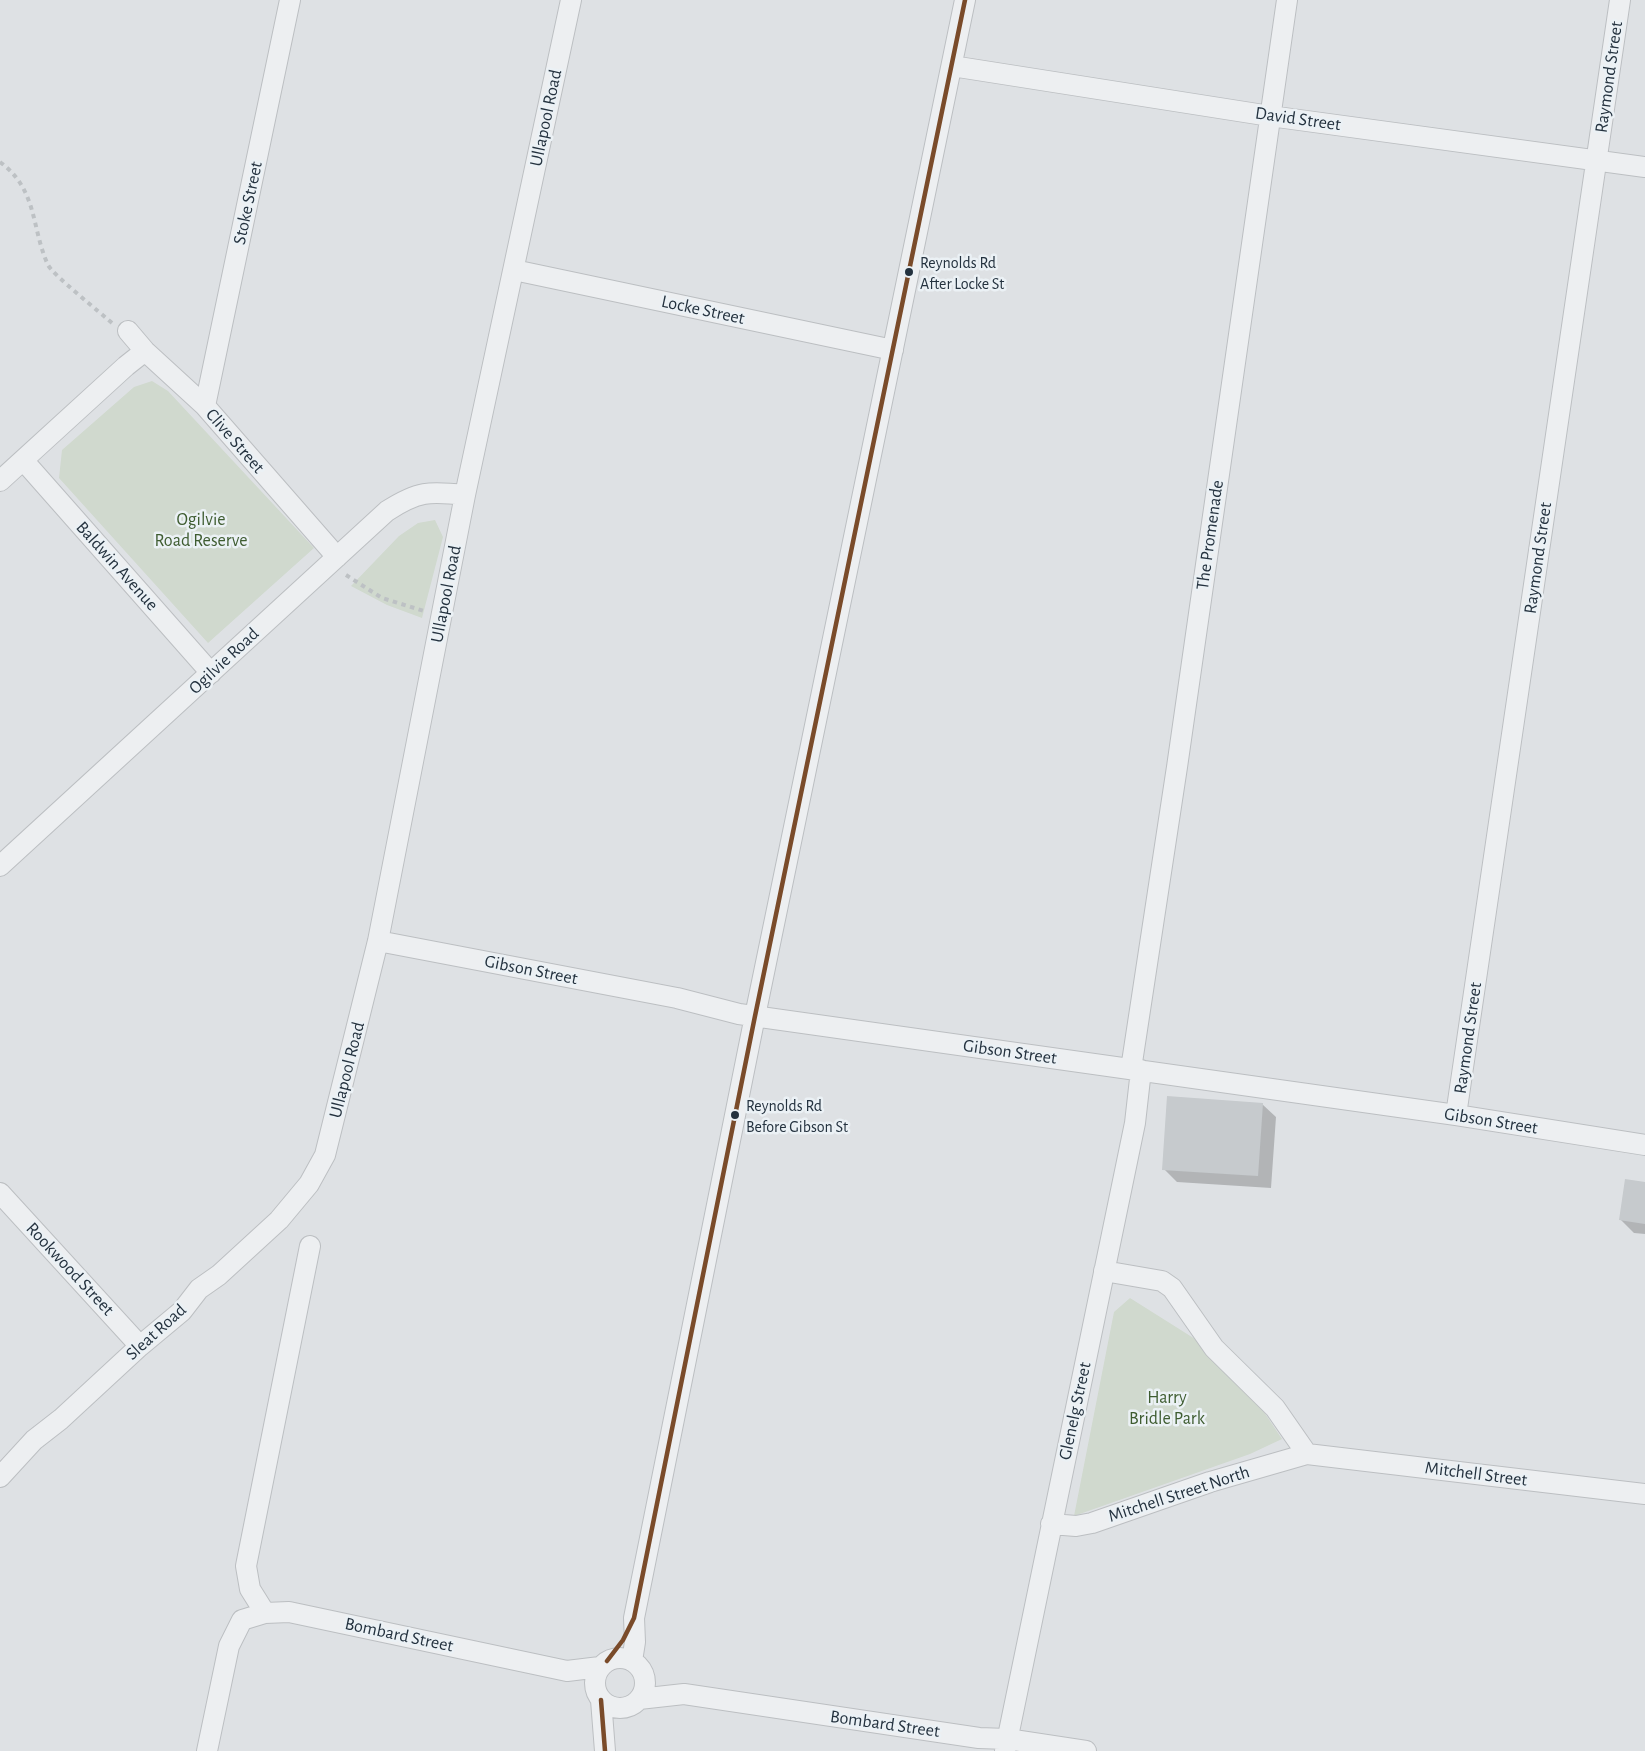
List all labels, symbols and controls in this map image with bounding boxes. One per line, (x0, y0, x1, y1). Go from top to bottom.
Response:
street label: Raymond Street (1590, 20, 1628, 134)
street label: Ullapool Road (525, 68, 567, 168)
street label: David Street (1254, 102, 1342, 136)
street label: Stoke Street (229, 159, 267, 247)
place label: Reynolds Rd After Locke St (920, 253, 1004, 291)
marker: Reynolds Rd After Locke St (903, 266, 915, 278)
street label: Locke Street (659, 291, 747, 329)
street label: Clive Street (201, 404, 269, 478)
street label: The Promenade (1192, 479, 1228, 591)
street label: Raymond Street (1519, 501, 1557, 615)
park label: Ogilvie Road Reserve (154, 509, 248, 552)
street label: Baldwin Avenue (71, 517, 163, 615)
street label: Ullapool Road (426, 544, 466, 644)
street label: Ogilvie Road (184, 623, 264, 699)
street label: Gibson Street (483, 950, 579, 990)
street label: Raymond Street (1449, 981, 1487, 1095)
street label: Ullapool Road (325, 1020, 369, 1120)
street label: Gibson Street (962, 1035, 1058, 1069)
place label: Reynolds Rd Before Gibson St (746, 1096, 848, 1134)
street label: Gibson Street (1443, 1103, 1539, 1139)
marker: Reynolds Rd Before Gibson St (729, 1109, 741, 1121)
street label: Rookwood Street (21, 1218, 119, 1320)
street label: Sleat Road (121, 1299, 191, 1365)
street label: Glenelg Street (1054, 1360, 1096, 1462)
park label: Harry Bridle Park (1129, 1387, 1205, 1430)
street label: Mitchell Street (1424, 1457, 1528, 1491)
street label: Mitchell Street North (1106, 1461, 1252, 1527)
street label: Bombard Street (343, 1613, 455, 1657)
street label: Bombard Street (829, 1706, 941, 1742)

